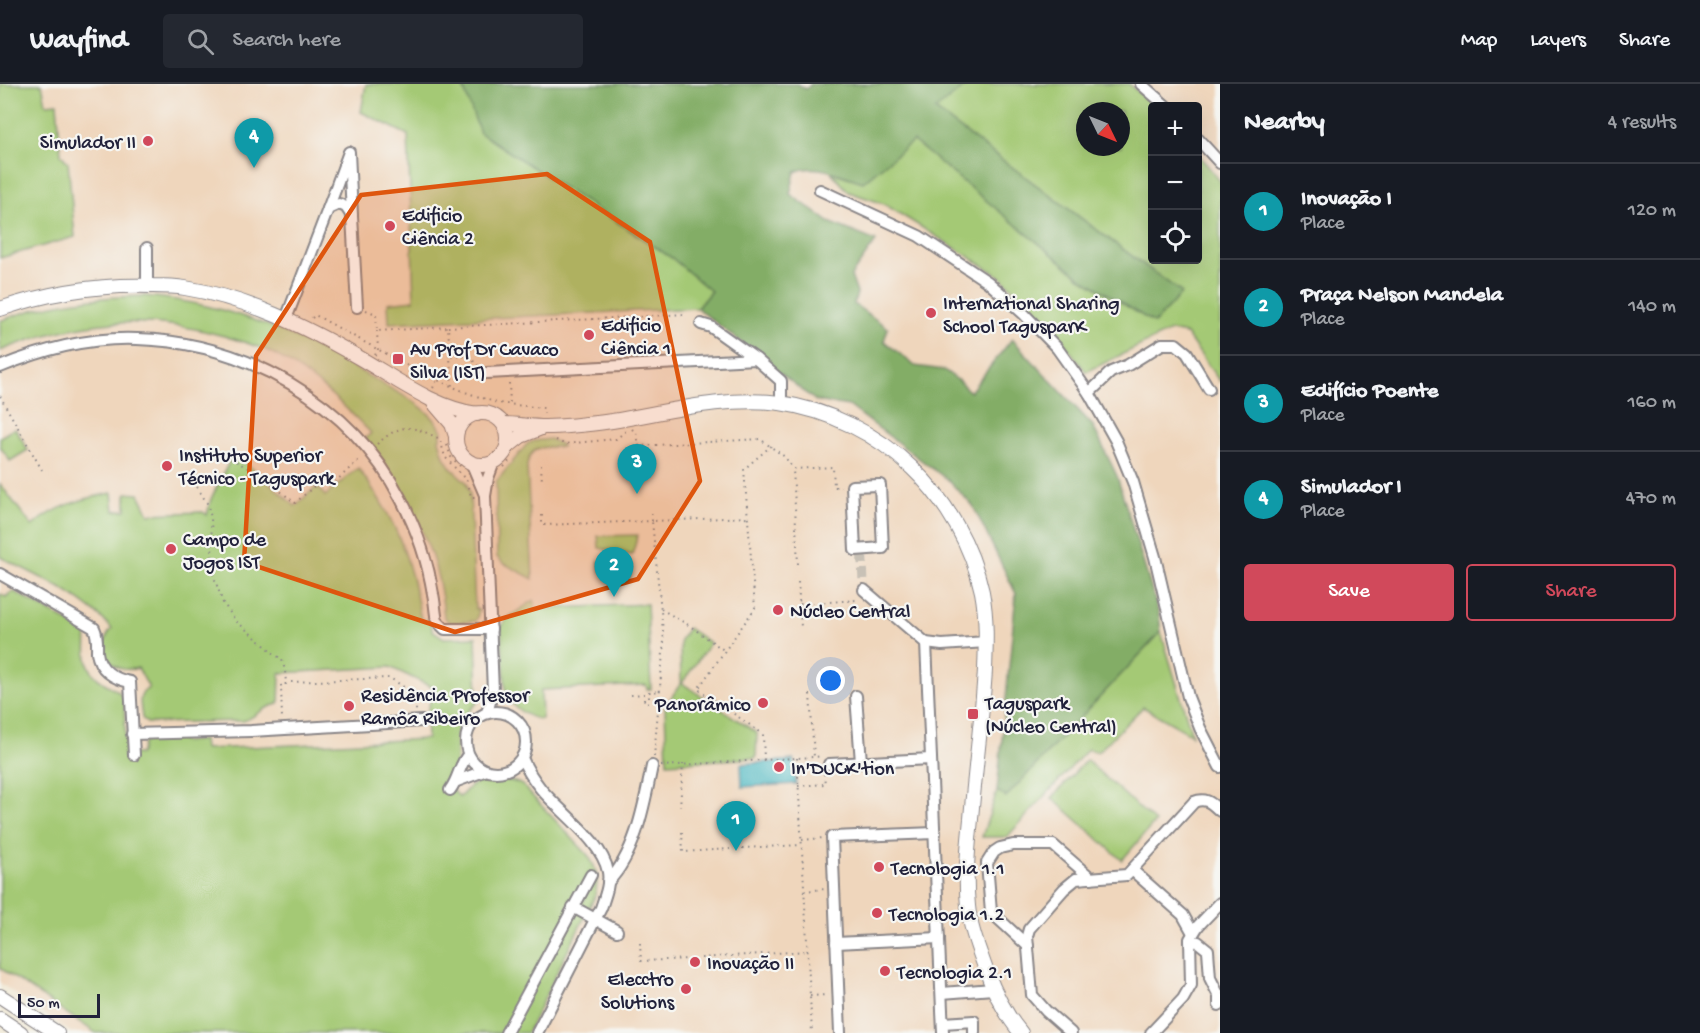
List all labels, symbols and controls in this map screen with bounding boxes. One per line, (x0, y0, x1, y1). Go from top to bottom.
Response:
search box (163, 14, 583, 68)
text: Wayfind (30, 25, 127, 58)
icon: search (184, 25, 217, 58)
text: Search here (232, 28, 341, 54)
text: Map (1461, 29, 1497, 54)
text: Layers (1530, 29, 1586, 54)
text: Share (1619, 29, 1670, 54)
north arrow (1076, 102, 1130, 156)
map controls (1148, 102, 1202, 264)
button: + (1148, 102, 1202, 156)
text: Nearby (1244, 108, 1325, 139)
text: 4 results (1608, 112, 1676, 135)
pin: 4 (234, 118, 274, 168)
place label: Simulador II (40, 133, 136, 156)
marker: Simulador II (141, 134, 155, 148)
button: − (1148, 156, 1202, 210)
text: Inovação I (1301, 187, 1392, 213)
text: 1 (1259, 200, 1268, 223)
text: 120 m (1628, 200, 1676, 223)
place label: Edificio Ciência 2 (402, 206, 474, 252)
button: locate (1148, 210, 1202, 264)
text: Place (1301, 213, 1345, 236)
marker: Edificio Ciência 2 (383, 219, 397, 233)
text: Praça Nelson Mandela (1301, 283, 1503, 309)
place label: International Sharing School TagusparK (943, 294, 1120, 340)
text: 2 (1259, 296, 1268, 319)
text: 140 m (1628, 296, 1676, 319)
marker: International Sharing School TagusparK (924, 306, 938, 320)
text: Place (1301, 309, 1345, 332)
place label: Edificio Ciência 1 (601, 316, 671, 362)
marker: Edificio Ciência 1 (582, 328, 596, 342)
place label: Av Prof Dr Cavaco Silva (IST) (410, 340, 559, 386)
marker: Av Prof Dr Cavaco Silva (IST) (391, 352, 405, 366)
text: Edifício Poente (1301, 379, 1438, 405)
text: 3 (1258, 392, 1269, 415)
text: 160 m (1627, 392, 1676, 415)
text: Place (1301, 405, 1345, 428)
pin: 3 (618, 444, 656, 494)
place label: Instituto Superior Técnico - Taguspark (178, 446, 337, 492)
marker: Instituto Superior Técnico - Taguspark (160, 459, 174, 473)
text: Simulador I (1301, 475, 1402, 501)
text: 4 (1259, 488, 1268, 511)
text: 470 m (1626, 488, 1676, 511)
text: Place (1301, 501, 1345, 524)
place label: Campo de Jogos IST (183, 530, 267, 576)
marker: Campo de Jogos IST (164, 542, 178, 556)
pin: 2 (594, 548, 634, 597)
button: Save (1244, 564, 1454, 621)
button: Share (1466, 564, 1676, 621)
place label: Núcleo Central (790, 602, 911, 625)
marker: Núcleo Central (771, 603, 785, 617)
your location (816, 666, 845, 695)
place label: Residência Professor Ramôa Ribeiro (361, 686, 531, 732)
place label: Taguspark (Núcleo Central) (984, 694, 1117, 740)
place label: Panorâmico (654, 695, 751, 718)
marker: Panorâmico (756, 696, 770, 710)
marker: Residência Professor Ramôa Ribeiro (342, 699, 356, 713)
marker: Taguspark (Núcleo Central) (966, 707, 980, 721)
place label: In'DUCK'tion (791, 759, 895, 782)
marker: In'DUCK'tion (772, 760, 786, 774)
pin: 1 (716, 802, 756, 851)
place label: Tecnologia 1.1 (890, 859, 1004, 882)
marker: Tecnologia 1.1 (872, 860, 886, 874)
place label: Tecnologia 1.2 (888, 905, 1004, 928)
marker: Tecnologia 1.2 (870, 906, 884, 920)
place label: Inovação II (707, 954, 794, 977)
marker: Inovação II (688, 955, 702, 969)
place label: Tecnologia 2.1 (896, 963, 1012, 986)
marker: Tecnologia 2.1 (878, 964, 892, 978)
place label: Elecctro Solutions (601, 970, 675, 1016)
marker: Elecctro Solutions (679, 982, 693, 996)
scale bar (18, 991, 100, 1018)
text: 50 m (27, 995, 60, 1014)

